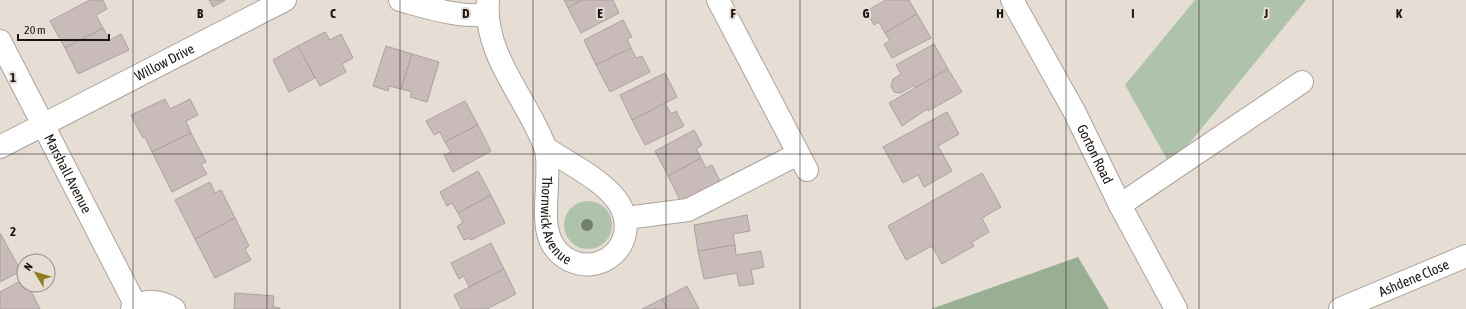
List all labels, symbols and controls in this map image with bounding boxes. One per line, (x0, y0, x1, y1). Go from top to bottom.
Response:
text: B (197, 6, 204, 21)
text: C (330, 6, 336, 21)
text: D (462, 6, 470, 21)
text: E (597, 6, 603, 21)
text: F (730, 6, 736, 21)
text: G (863, 6, 870, 21)
text: H (996, 6, 1004, 21)
text: I (1131, 6, 1135, 21)
text: J (1263, 6, 1268, 21)
text: K (1396, 6, 1403, 21)
scale bar (18, 16, 109, 42)
text: 20 m (24, 23, 46, 37)
street label: Willow Drive (132, 40, 197, 84)
text: 1 (10, 70, 16, 85)
street label: Gorton Road (1074, 122, 1116, 186)
street label: Marshall Avenue (41, 131, 95, 216)
street label: Thornwick Avenue (538, 176, 574, 268)
text: 2 (10, 224, 16, 239)
north arrow (16, 253, 56, 293)
street label: Ashdene Close (1376, 256, 1451, 300)
text: N (21, 261, 35, 273)

